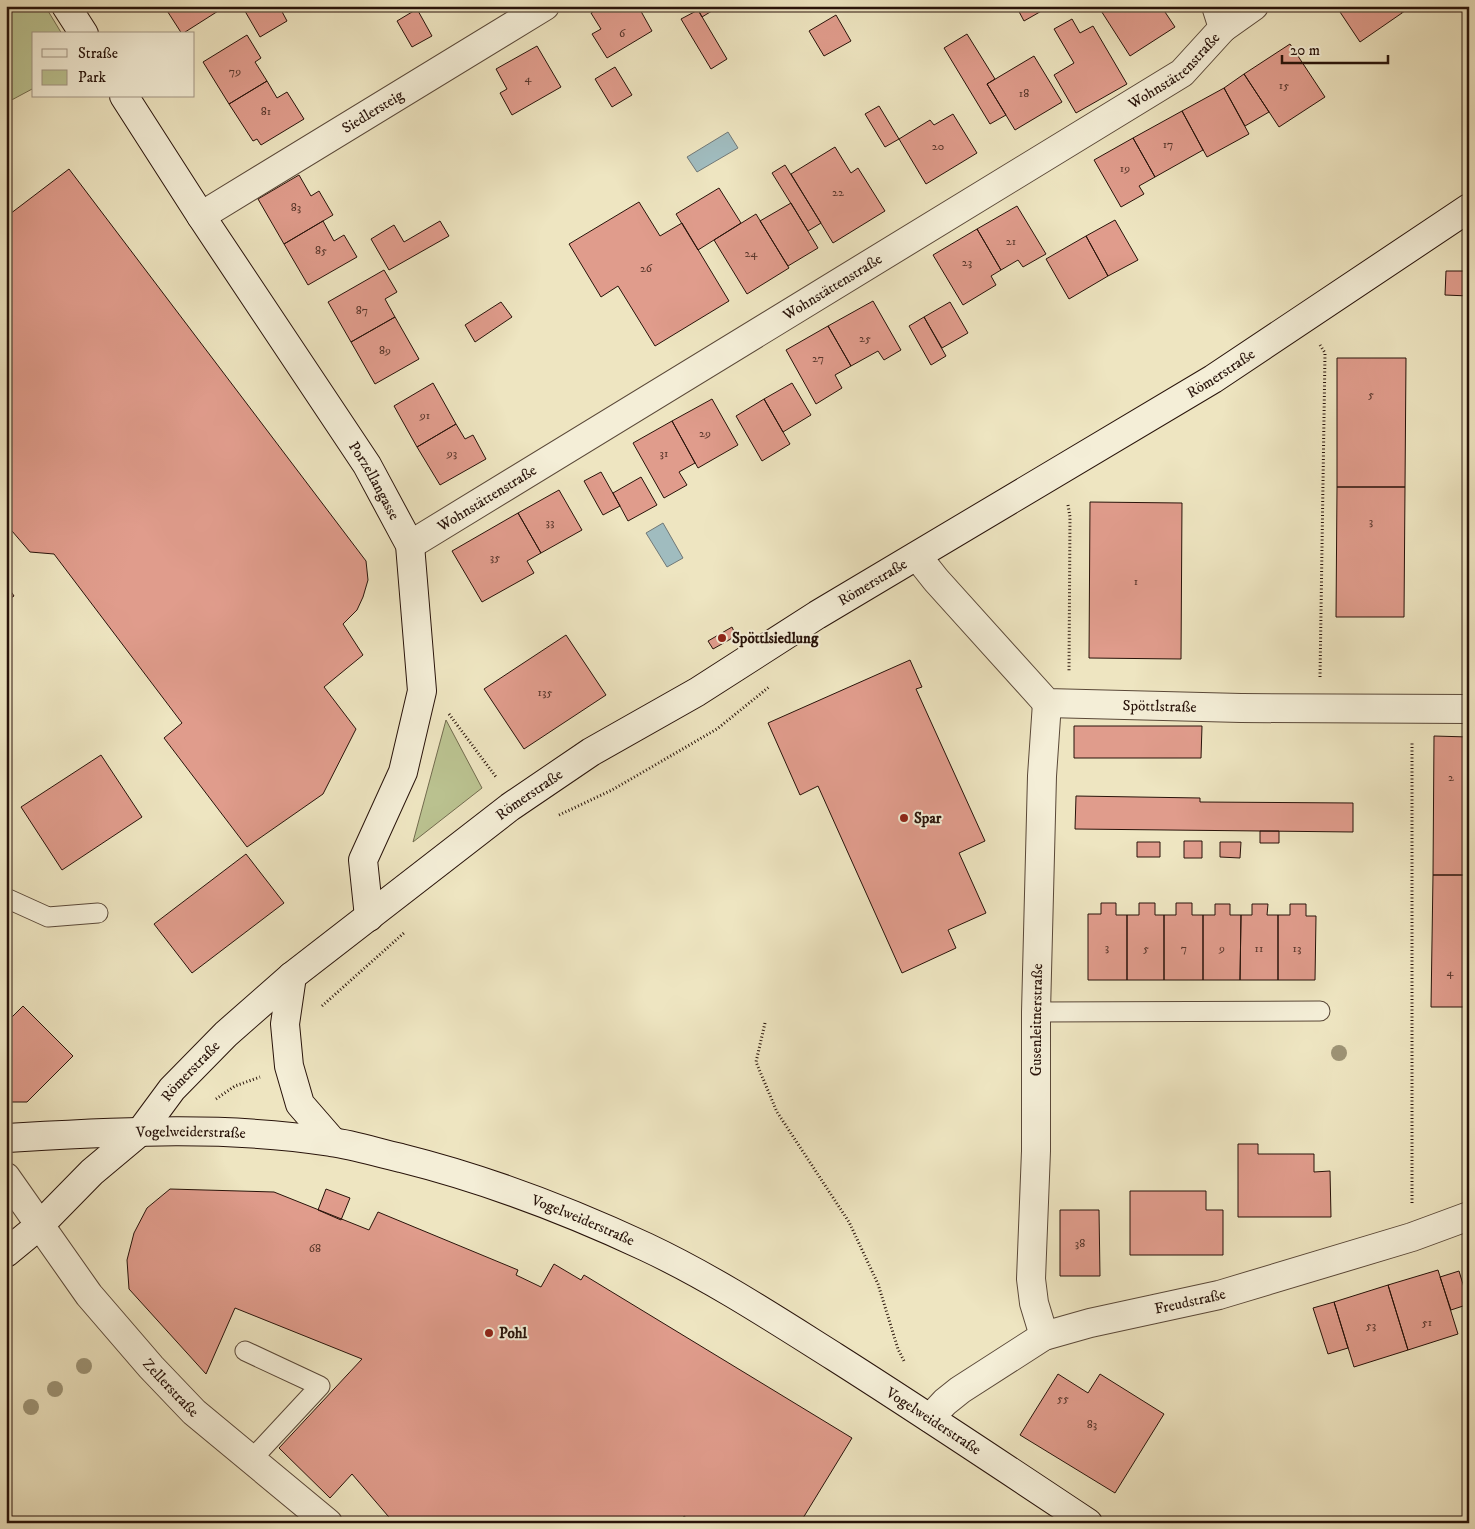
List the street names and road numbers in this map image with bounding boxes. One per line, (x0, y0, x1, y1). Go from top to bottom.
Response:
street label: Wohnstättenstraße (1124, 29, 1224, 114)
street label: Siedlersteig (338, 85, 408, 138)
street label: Wohnstättenstraße (779, 250, 886, 325)
street label: Römerstraße (1183, 345, 1259, 402)
street label: Porzellangasse (344, 438, 404, 523)
street label: Wohnstättenstraße (433, 461, 540, 537)
street label: Römerstraße (835, 554, 911, 610)
street label: Spöttlstraße (1122, 696, 1197, 717)
street label: Römerstraße (492, 765, 567, 825)
street label: Gusenleitnerstraße (1027, 963, 1047, 1076)
street label: Römerstraße (157, 1037, 224, 1105)
street label: Vogelweiderstraße (135, 1122, 246, 1143)
street label: Vogelweiderstraße (528, 1190, 637, 1250)
street label: Freudstraße (1153, 1285, 1228, 1319)
street label: Zellerstraße (138, 1355, 202, 1422)
street label: Vogelweiderstraße (881, 1383, 985, 1459)

